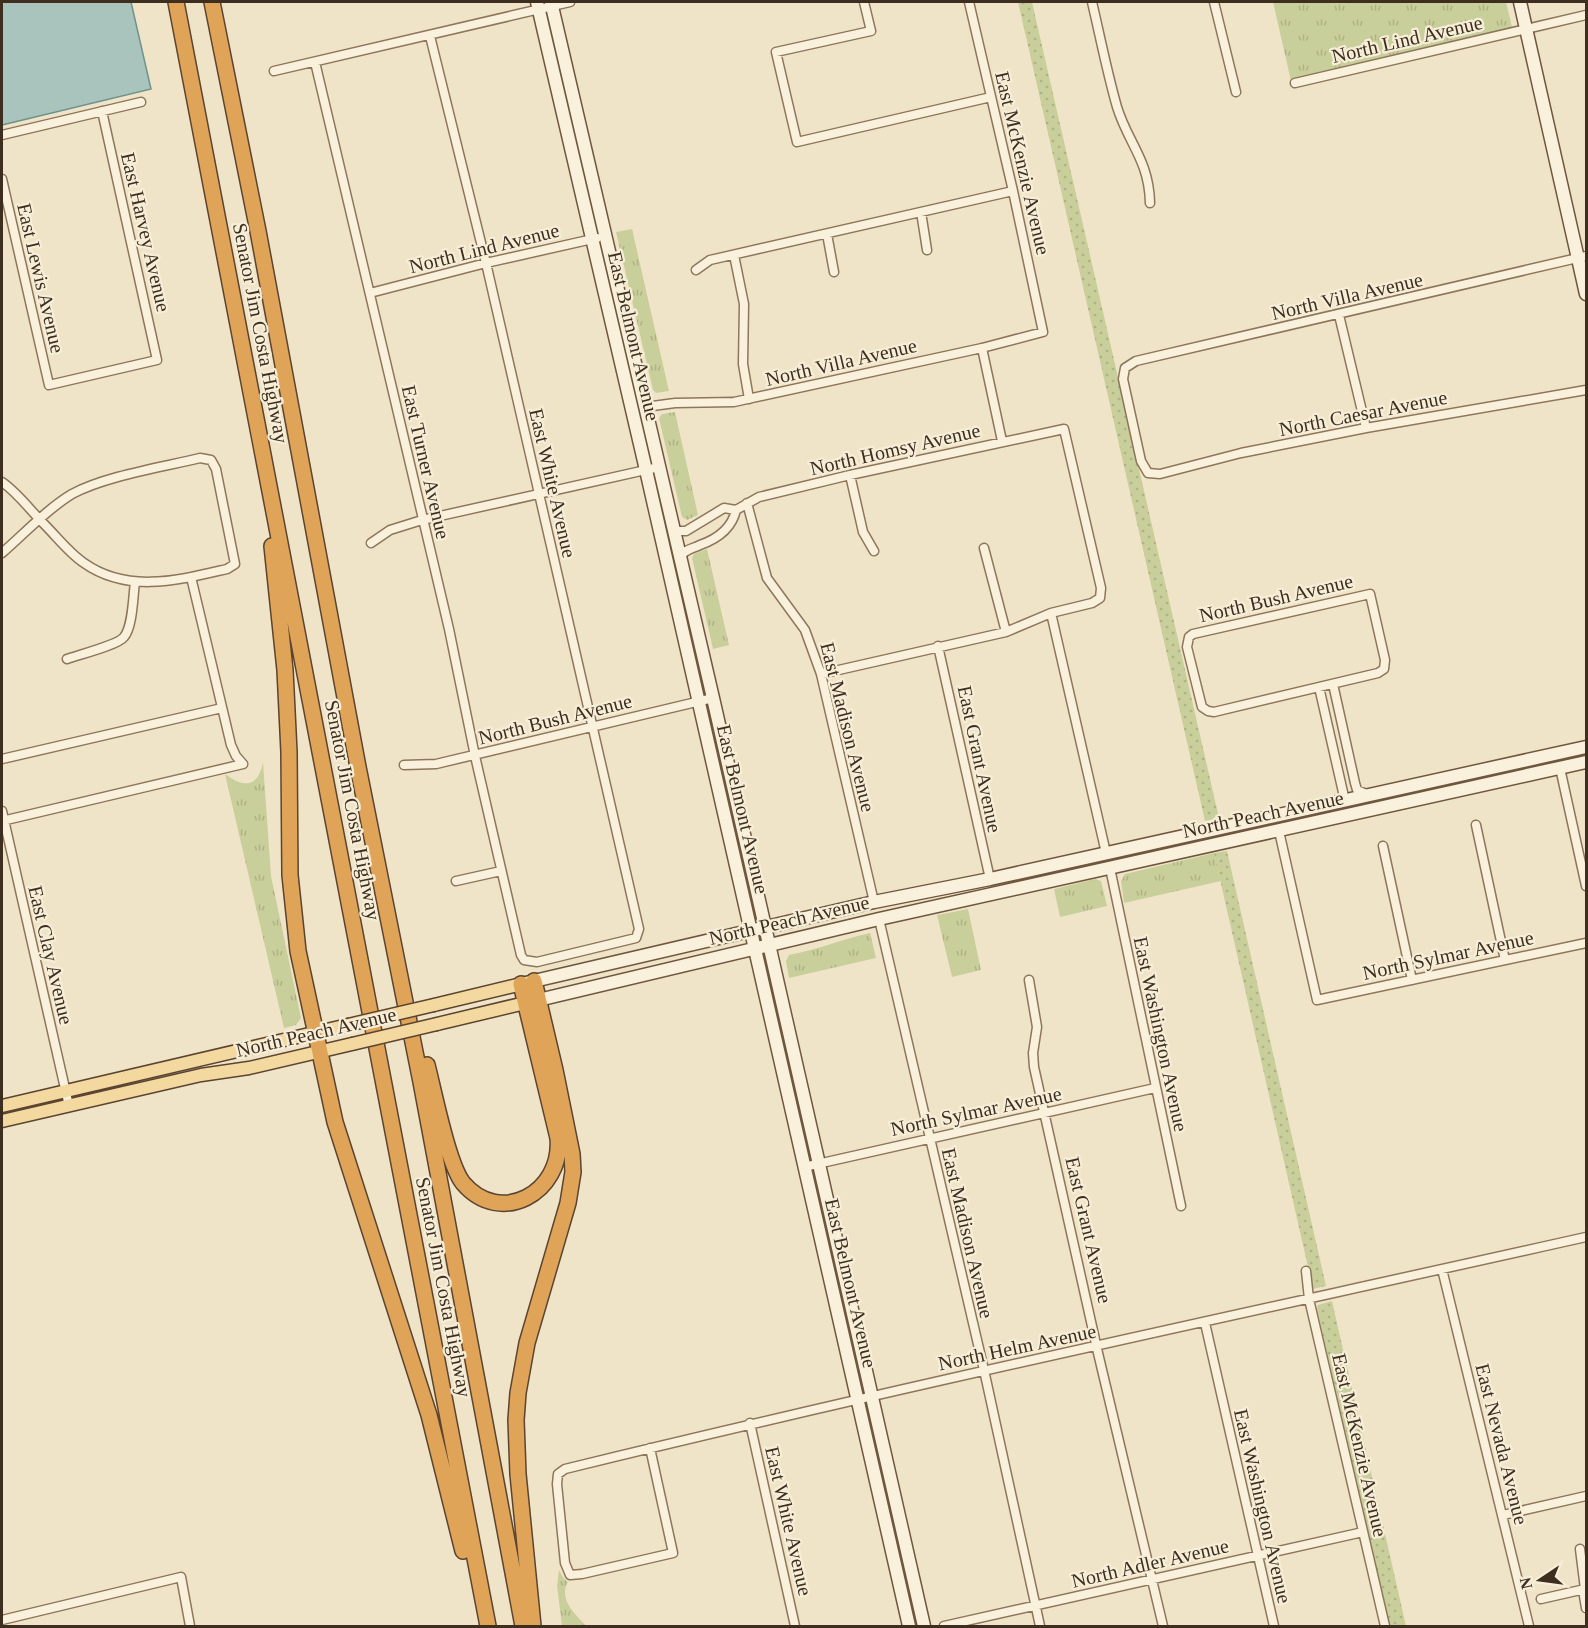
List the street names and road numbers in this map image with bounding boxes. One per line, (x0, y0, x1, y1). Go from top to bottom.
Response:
street label: North Lind Avenue (1329, 11, 1485, 67)
street label: East McKenzie Avenue (991, 69, 1055, 257)
street label: East Harvey Avenue (116, 150, 175, 314)
street label: East Lewis Avenue (13, 201, 69, 355)
street label: North Lind Avenue (407, 219, 562, 277)
street label: Senator Jim Costa Highway (228, 221, 293, 445)
street label: East Belmont Avenue (604, 249, 664, 423)
street label: North Villa Avenue (1269, 268, 1425, 324)
street label: North Villa Avenue (763, 334, 919, 390)
street label: East Turner Avenue (398, 383, 454, 541)
street label: North Caesar Avenue (1277, 386, 1449, 440)
street label: East White Avenue (525, 406, 581, 560)
street label: North Homsy Avenue (808, 419, 983, 480)
street label: North Bush Avenue (1197, 570, 1355, 626)
street label: East Madison Avenue (816, 640, 880, 814)
street label: East Grant Avenue (954, 684, 1006, 835)
street label: North Bush Avenue (476, 689, 634, 749)
street label: Senator Jim Costa Highway (320, 698, 385, 922)
street label: East Belmont Avenue (713, 722, 773, 896)
street label: North Peach Avenue (1180, 786, 1346, 842)
street label: East Clay Avenue (23, 883, 78, 1027)
street label: North Peach Avenue (707, 891, 872, 949)
street label: North Sylmar Avenue (1361, 926, 1536, 985)
street label: East Washington Avenue (1129, 935, 1192, 1134)
street label: North Peach Avenue (234, 1003, 399, 1061)
street label: North Sylmar Avenue (889, 1082, 1064, 1141)
street label: East Madison Avenue (938, 1146, 998, 1320)
street label: East Grant Avenue (1061, 1155, 1117, 1305)
street label: Senator Jim Costa Highway (411, 1175, 476, 1399)
street label: East Belmont Avenue (821, 1196, 881, 1370)
street label: North Helm Avenue (936, 1320, 1098, 1374)
street label: East McKenzie Avenue (1328, 1351, 1392, 1539)
street label: East Nevada Avenue (1471, 1361, 1533, 1527)
street label: East Washington Avenue (1229, 1407, 1296, 1606)
street label: East White Avenue (761, 1444, 817, 1598)
street label: North Adler Avenue (1069, 1534, 1231, 1592)

